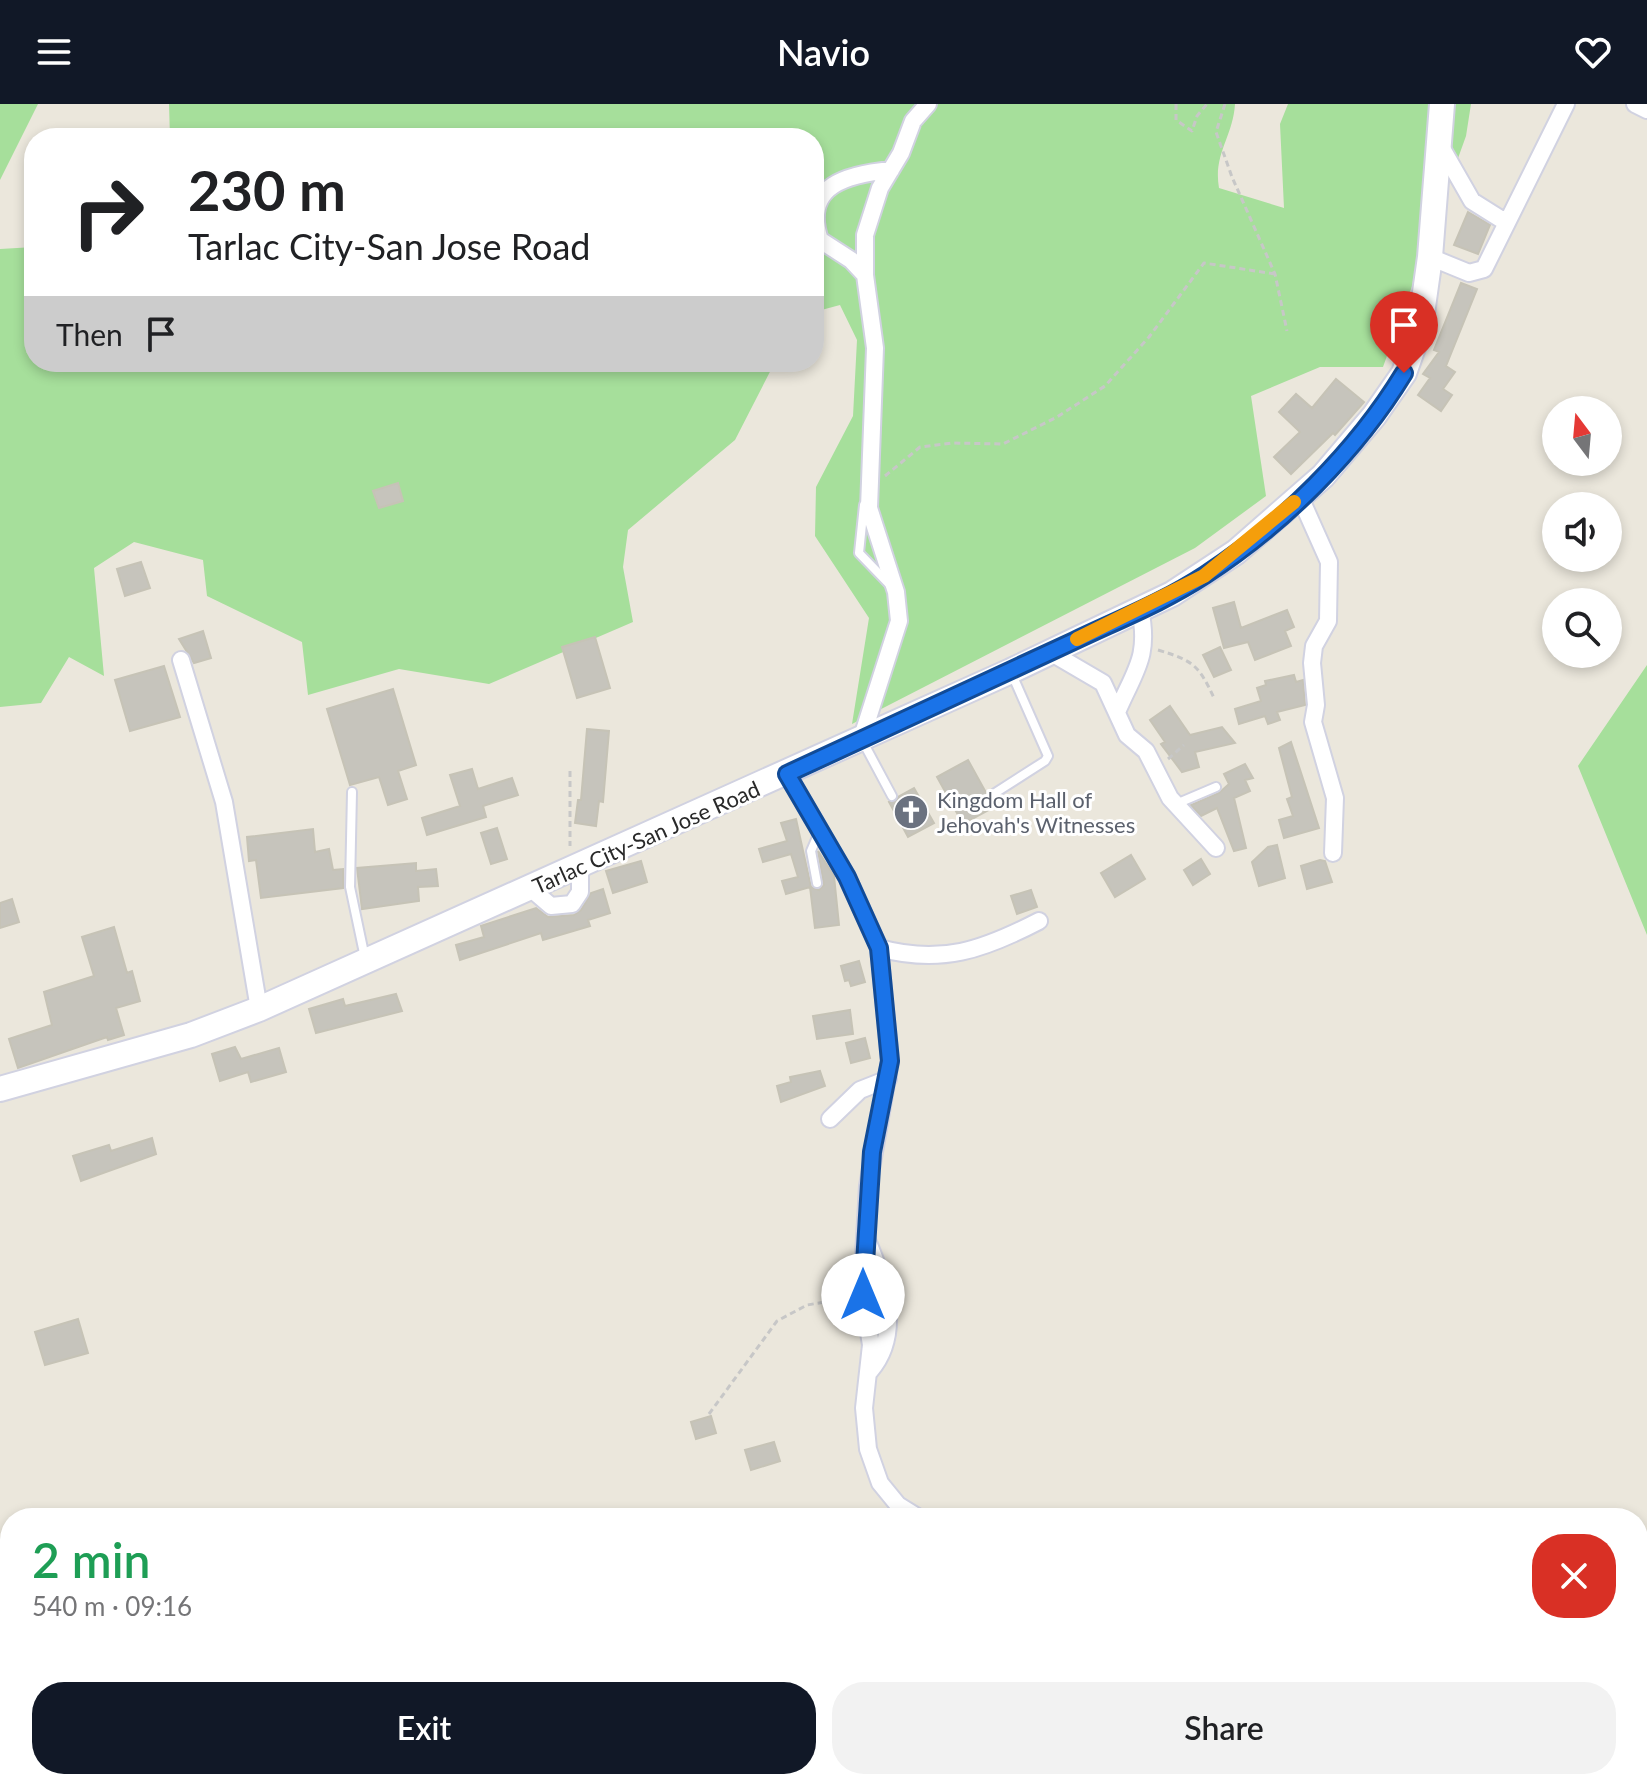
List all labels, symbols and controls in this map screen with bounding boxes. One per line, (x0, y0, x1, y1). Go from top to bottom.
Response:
icon: menu (32, 30, 76, 74)
text: Navio (777, 30, 870, 74)
icon: heart (1571, 30, 1615, 74)
text: 230 m (188, 156, 346, 223)
icon: right (56, 160, 160, 264)
text: Tarlac City-San Jose Road (188, 224, 591, 268)
pin (1370, 291, 1438, 373)
icon: arrive (1382, 303, 1426, 347)
icon: arrive (139, 312, 183, 356)
text: Then (56, 316, 123, 352)
north arrow (1542, 396, 1622, 476)
map controls (1542, 396, 1622, 668)
button: sound (1542, 492, 1622, 572)
button: search (1542, 588, 1622, 668)
street label: Tarlac City-San Jose Road (528, 775, 764, 899)
place label: Kingdom Hall of Jehovah's Witnesses (937, 786, 1135, 838)
church icon: Kingdom Hall of Jehovah's Witnesses (892, 793, 930, 831)
position arrow (821, 1253, 905, 1337)
text: 2 min (32, 1531, 150, 1588)
button: close (1532, 1534, 1616, 1618)
text: 540 m · 09:16 (32, 1590, 192, 1622)
button: Exit (32, 1682, 816, 1774)
button: Share (832, 1682, 1616, 1774)

